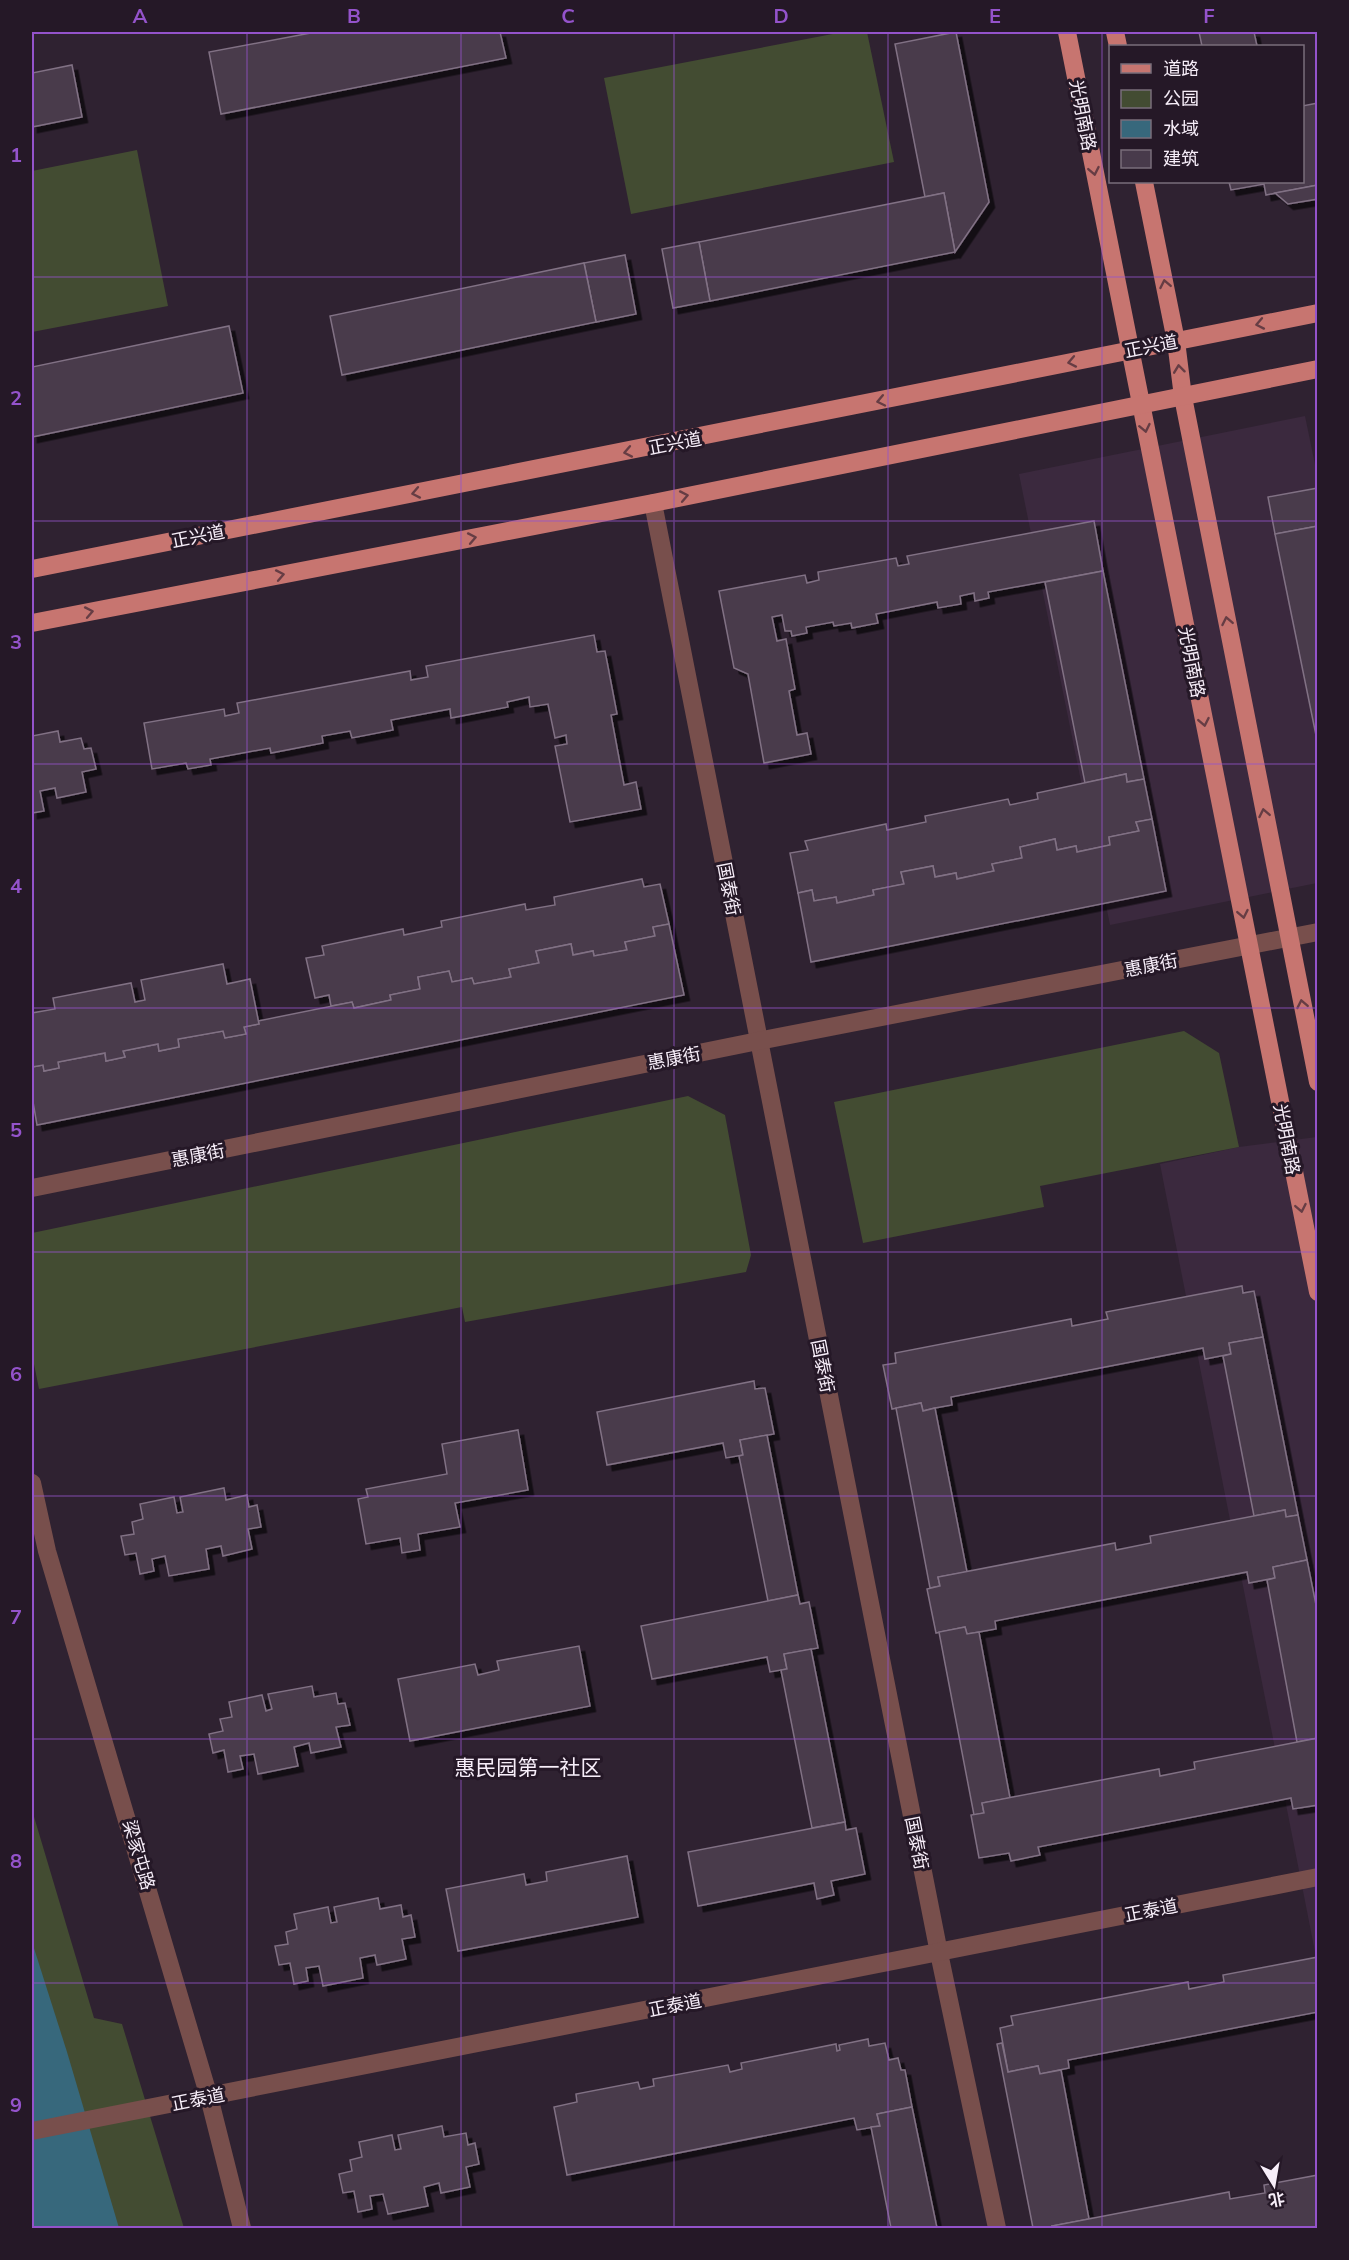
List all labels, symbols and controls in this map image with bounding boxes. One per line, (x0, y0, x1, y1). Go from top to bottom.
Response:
text: A (133, 3, 148, 28)
text: B (347, 3, 361, 28)
text: C (561, 3, 575, 28)
text: D (773, 3, 789, 28)
text: E (989, 3, 1001, 28)
text: F (1203, 3, 1215, 28)
legend (1109, 45, 1304, 183)
text: 道路 (1163, 57, 1199, 80)
street label: 光明南路 (1065, 77, 1101, 153)
text: 公园 (1163, 87, 1199, 110)
text: 水域 (1163, 117, 1199, 140)
text: 1 (10, 142, 22, 167)
text: 建筑 (1163, 147, 1199, 170)
one-way arrow (1087, 166, 1100, 176)
one-way arrow (1159, 279, 1172, 289)
one-way arrow (1255, 317, 1265, 330)
street label: 正兴道 (1122, 330, 1180, 362)
one-way arrow (1067, 355, 1077, 368)
one-way arrow (1174, 365, 1186, 374)
text: 2 (10, 385, 22, 410)
one-way arrow (876, 394, 886, 407)
one-way arrow (1138, 423, 1151, 433)
street label: 正兴道 (646, 427, 704, 459)
one-way arrow (623, 445, 633, 458)
one-way arrow (411, 486, 421, 499)
one-way arrow (679, 490, 689, 503)
street label: 正兴道 (169, 520, 227, 552)
one-way arrow (467, 532, 477, 545)
one-way arrow (275, 569, 285, 582)
one-way arrow (84, 606, 94, 619)
one-way arrow (1221, 617, 1234, 627)
street label: 光明南路 (1174, 624, 1210, 700)
text: 3 (10, 629, 22, 654)
one-way arrow (1197, 717, 1210, 727)
one-way arrow (1258, 808, 1271, 818)
street label: 国泰街 (713, 860, 745, 918)
text: 4 (10, 873, 22, 898)
one-way arrow (1236, 908, 1249, 918)
street label: 惠康街 (1122, 949, 1180, 981)
one-way arrow (1296, 999, 1309, 1009)
street label: 惠康街 (645, 1042, 703, 1074)
street label: 光明南路 (1269, 1101, 1305, 1177)
text: 5 (10, 1117, 22, 1142)
street label: 惠康街 (169, 1139, 227, 1171)
one-way arrow (1294, 1203, 1307, 1213)
street label: 国泰街 (807, 1337, 839, 1395)
text: 6 (10, 1361, 22, 1386)
text: 7 (10, 1604, 22, 1629)
district label: 惠民园第一社区 (455, 1754, 602, 1780)
street label: 国泰街 (901, 1814, 933, 1872)
street label: 梁家屯路 (118, 1817, 160, 1893)
text: 8 (10, 1848, 22, 1873)
street label: 正泰道 (1122, 1894, 1180, 1926)
street label: 正泰道 (646, 1989, 704, 2021)
street label: 正泰道 (169, 2083, 227, 2115)
text: 9 (10, 2092, 22, 2117)
north arrow (1244, 2155, 1304, 2215)
text: 北 (1267, 2188, 1287, 2211)

